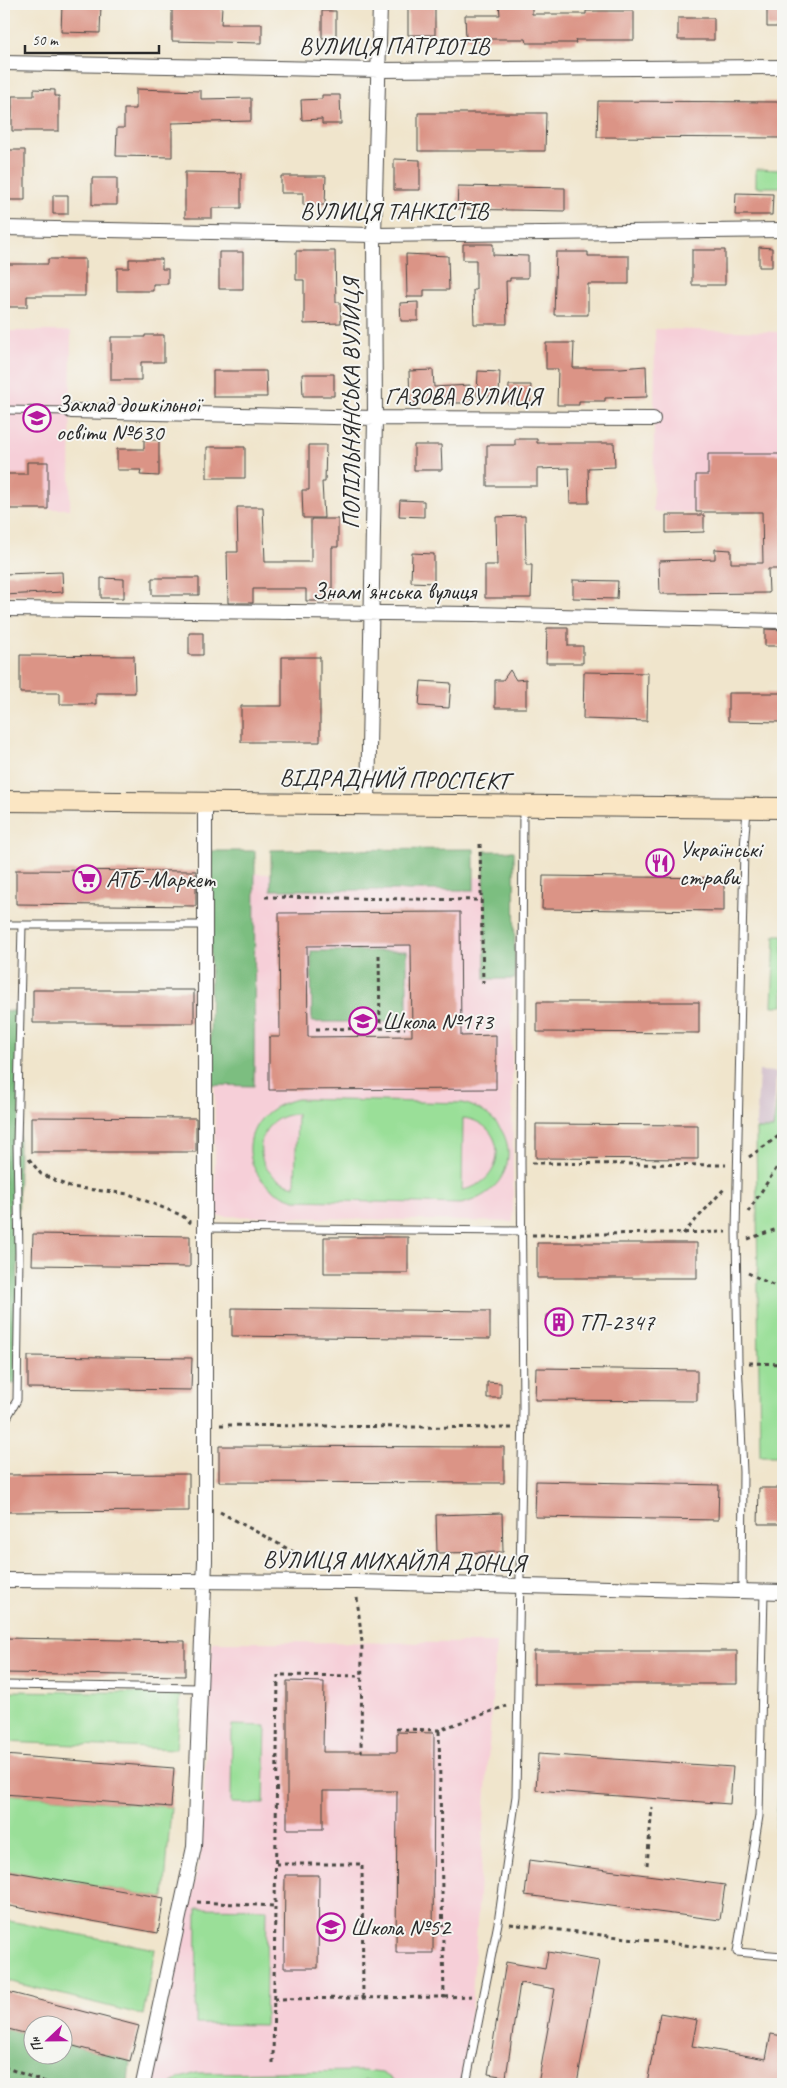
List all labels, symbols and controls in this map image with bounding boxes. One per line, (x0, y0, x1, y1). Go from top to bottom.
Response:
scale bar (25, 22, 159, 54)
text: 50 m (32, 31, 59, 50)
street label: ВУЛИЦЯ ПАТРІОТІВ (299, 31, 491, 61)
street label: ВУЛИЦЯ ТАНКІСТІВ (300, 196, 490, 226)
street label: ПОПІЛЬНЯНСЬКА ВУЛИЦЯ (336, 275, 366, 529)
street label: ГАЗОВА ВУЛИЦЯ (385, 381, 544, 411)
place label: Заклад дошкільної освіти №630 (56, 389, 204, 447)
school or university icon: Заклад дошкільної освіти №630 (22, 403, 52, 433)
street label: Знамʼянська вулиця (312, 576, 477, 606)
street label: ВІДРАДНИЙ ПРОСПЕКТ (279, 762, 515, 796)
place label: Українські страви (679, 834, 764, 892)
restaurant icon: Українські страви (645, 848, 675, 878)
supermarket icon: АТБ-Маркет (72, 864, 102, 894)
place label: АТБ-Маркет (106, 864, 216, 894)
school or university icon: Школа №173 (348, 1006, 378, 1036)
place label: Школа №173 (382, 1006, 495, 1036)
building icon: ТП-2347 (544, 1307, 574, 1337)
place label: ТП-2347 (578, 1307, 656, 1337)
street label: ВУЛИЦЯ МИХАЙЛА ДОНЦЯ (262, 1544, 529, 1578)
school or university icon: Школа №52 (316, 1912, 346, 1942)
place label: Школа №52 (350, 1912, 452, 1942)
north arrow (22, 2016, 72, 2066)
text: Пн (25, 2034, 47, 2055)

